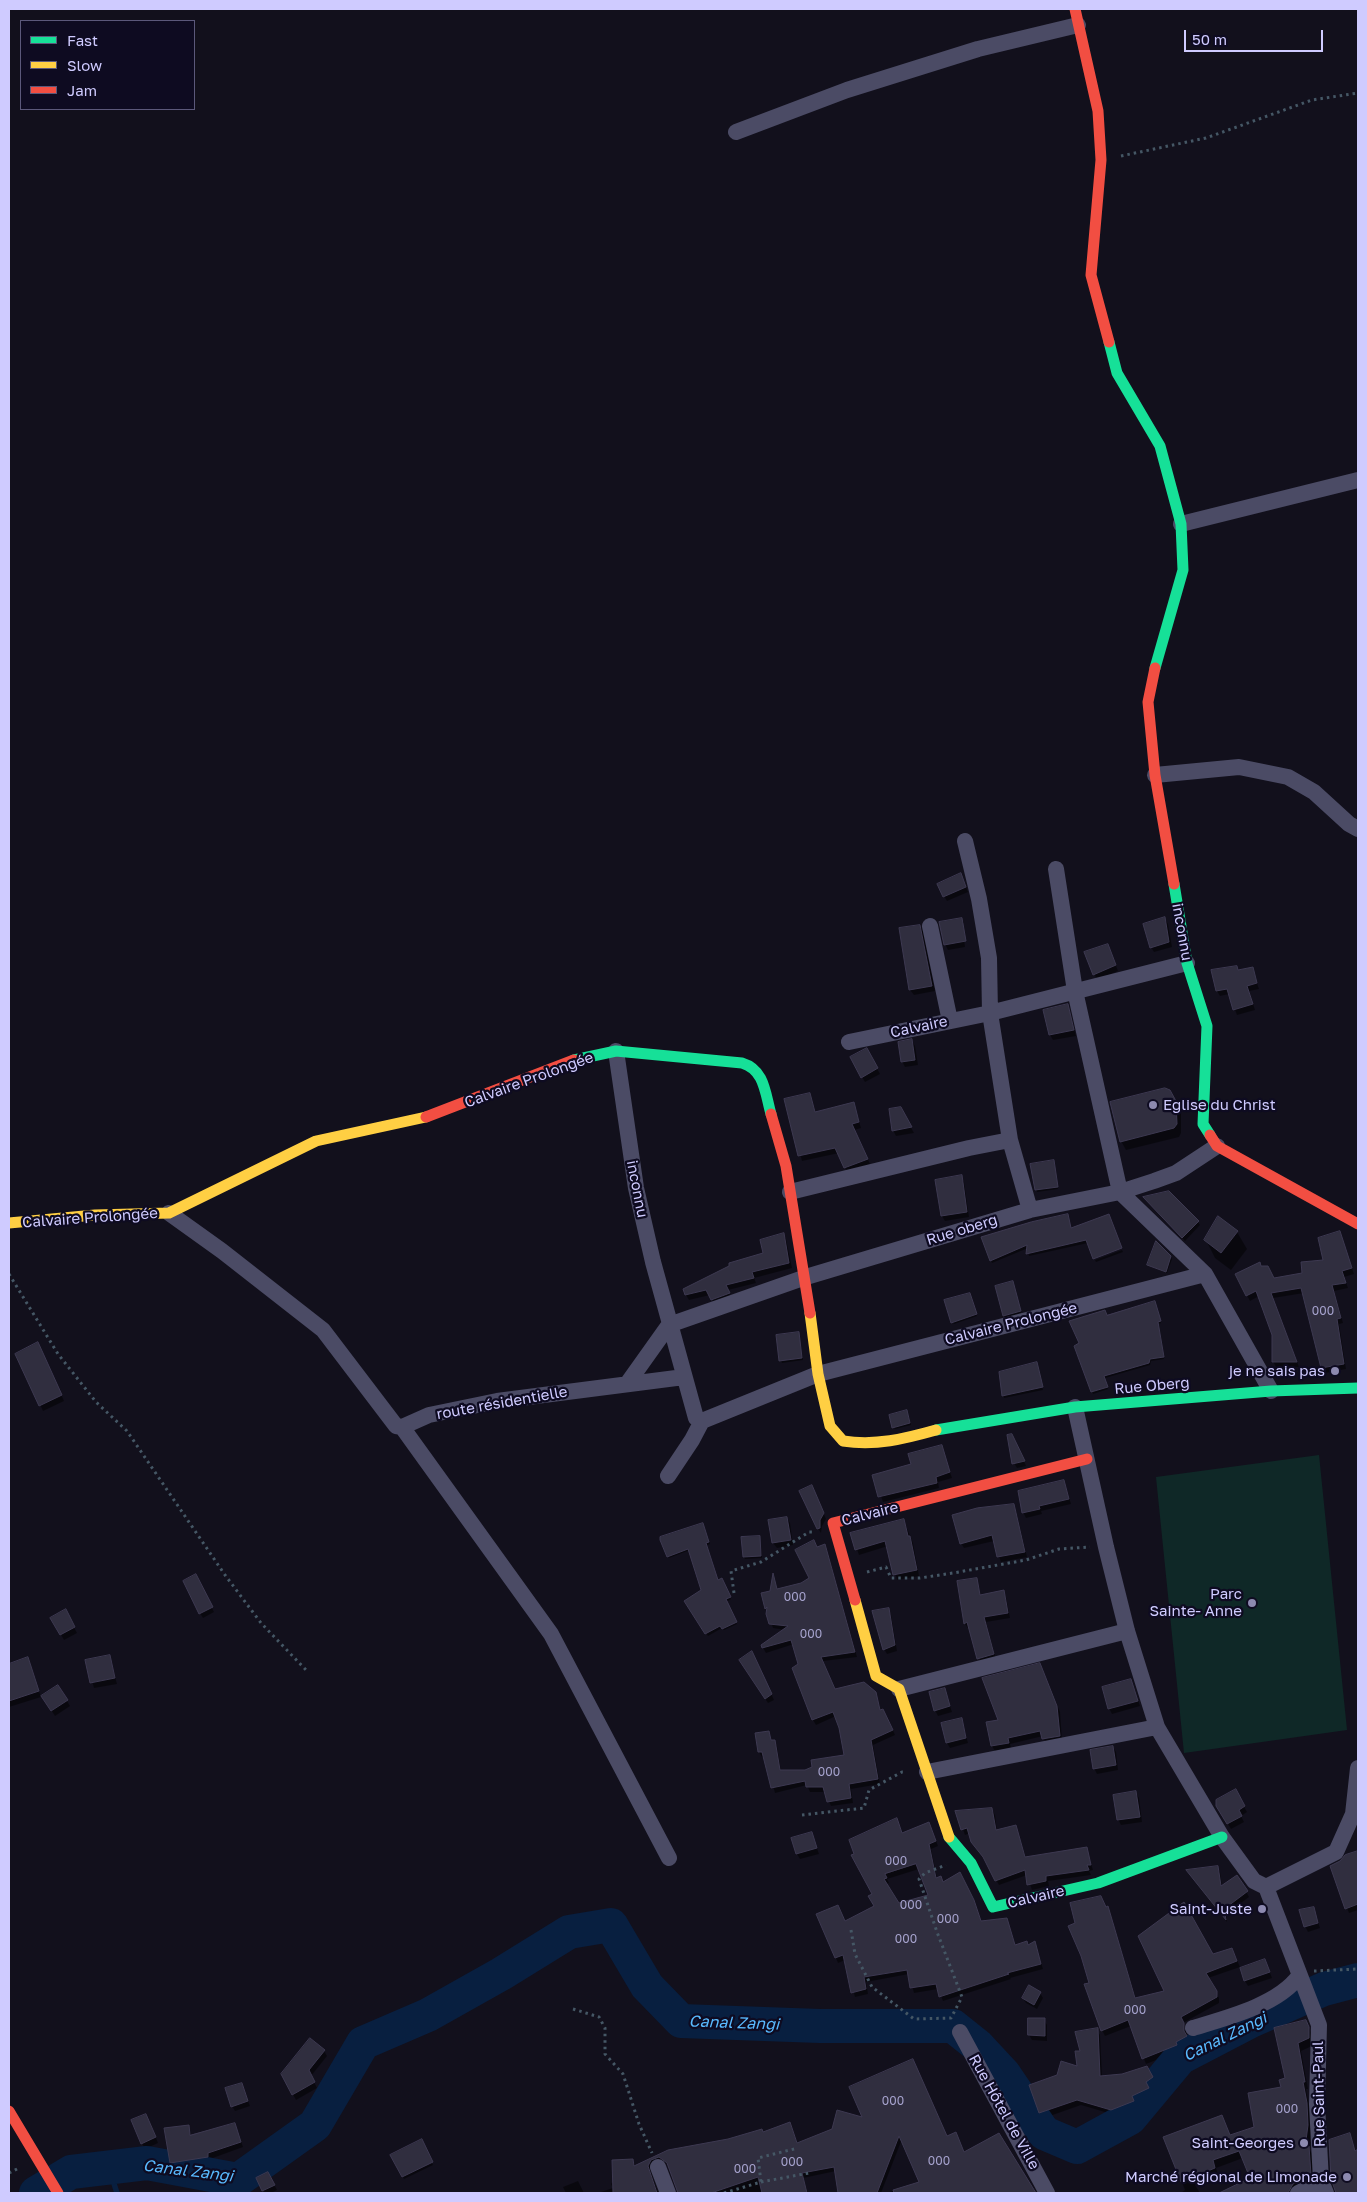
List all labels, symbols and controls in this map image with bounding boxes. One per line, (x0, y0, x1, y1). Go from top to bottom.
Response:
legend (20, 20, 195, 110)
scale bar (1187, 20, 1326, 52)
text: 50 m (1192, 30, 1227, 48)
text: Fast (67, 31, 98, 49)
text: Slow (67, 56, 102, 74)
text: Jam (67, 81, 97, 99)
street label: inconnu (1168, 902, 1196, 962)
street label: Calvaire (889, 1012, 949, 1042)
street label: Calvaire Prolongée (462, 1048, 596, 1112)
place label: Eglise du Christ (1163, 1096, 1276, 1114)
marker: Eglise du Christ (1147, 1099, 1159, 1111)
street label: inconnu (623, 1159, 651, 1219)
street label: Calvaire Prolongée (22, 1204, 158, 1232)
street label: Rue oberg (924, 1211, 1000, 1249)
street label: Calvaire Prolongée (943, 1299, 1079, 1349)
house number: 000 (1312, 1304, 1334, 1318)
place label: je ne sais pas (1229, 1362, 1325, 1380)
marker: je ne sais pas (1329, 1365, 1341, 1377)
street label: Rue Oberg (1114, 1374, 1190, 1398)
street label: route résidentielle (435, 1383, 569, 1423)
street label: Calvaire (840, 1498, 900, 1530)
place label: Parc Sainte- Anne (1149, 1585, 1242, 1620)
house number: 000 (784, 1590, 806, 1604)
marker: Parc Sainte- Anne (1246, 1597, 1258, 1609)
house number: 000 (800, 1627, 822, 1641)
house number: 000 (818, 1765, 840, 1779)
house number: 000 (885, 1854, 907, 1868)
street label: Calvaire (1006, 1882, 1066, 1912)
house number: 000 (900, 1898, 922, 1912)
place label: Saint-Juste (1169, 1900, 1252, 1918)
marker: Saint-Juste (1256, 1903, 1268, 1915)
house number: 000 (937, 1912, 959, 1926)
house number: 000 (895, 1932, 917, 1946)
house number: 000 (1124, 2003, 1146, 2017)
water label: Canal Zangi (1180, 2009, 1270, 2065)
water label: Canal Zangi (688, 2012, 780, 2034)
street label: Rue Saint-Paul (1309, 2041, 1329, 2147)
street label: Rue Hôtel de Ville (965, 2051, 1043, 2173)
house number: 000 (882, 2094, 904, 2108)
house number: 000 (1276, 2102, 1298, 2116)
place label: Saint-Georges (1192, 2134, 1294, 2152)
marker: Saint-Georges (1298, 2137, 1310, 2149)
house number: 000 (928, 2154, 950, 2168)
house number: 000 (781, 2155, 803, 2169)
water label: Canal Zangi (142, 2156, 234, 2186)
house number: 000 (734, 2162, 756, 2176)
place label: Marché régional de Limonade (1125, 2168, 1337, 2186)
marker: Marché régional de Limonade (1341, 2171, 1353, 2183)

